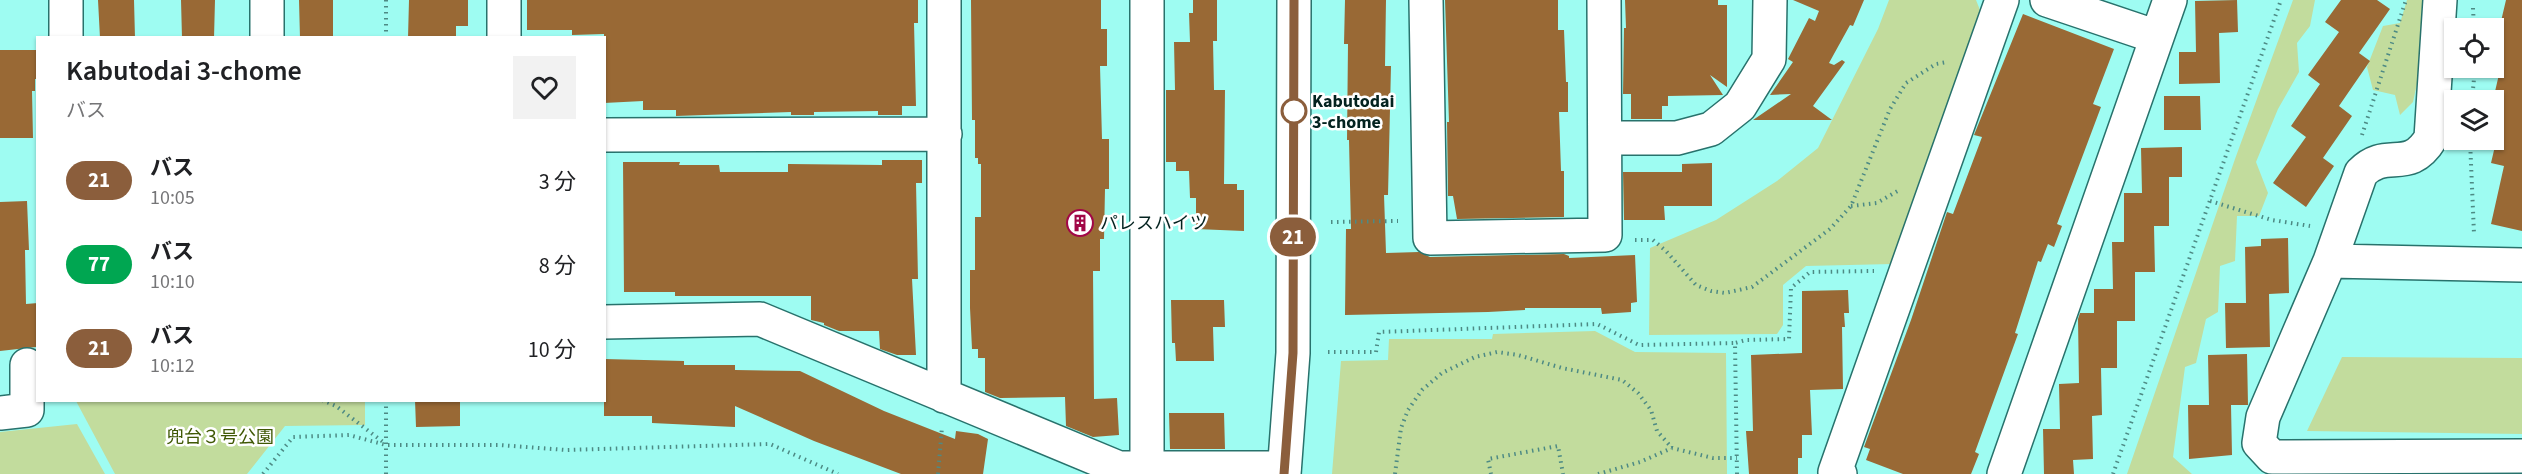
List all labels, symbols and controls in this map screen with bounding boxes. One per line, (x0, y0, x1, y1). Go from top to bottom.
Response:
map controls (2444, 18, 2504, 150)
button: locate (2444, 18, 2504, 78)
text: Kabutodai 3-chome (66, 51, 302, 91)
button: heart (513, 56, 576, 119)
place label: Kabutodai 3-chome (1312, 89, 1394, 135)
button: layers (2444, 90, 2504, 150)
text: バス (66, 97, 106, 125)
marker: Kabutodai 3-chome (1281, 98, 1307, 124)
text: バス (150, 152, 194, 184)
text: 21 (88, 165, 110, 195)
text: 3 分 (539, 166, 576, 198)
text: 10:05 (150, 184, 195, 212)
building icon: パレスハイツ (1065, 208, 1095, 238)
place label: パレスハイツ (1100, 211, 1208, 236)
line badge: 21 (1266, 218, 1320, 256)
text: 21 (1282, 222, 1304, 252)
text: バス (150, 236, 194, 268)
text: 77 (88, 249, 110, 279)
text: 8 分 (539, 250, 576, 282)
text: 10:10 (150, 268, 195, 296)
text: バス (150, 320, 194, 352)
text: 21 (88, 333, 110, 363)
text: 10 分 (528, 334, 576, 366)
text: 10:12 (150, 352, 195, 380)
park label: 兜台３号公園 (166, 425, 274, 450)

